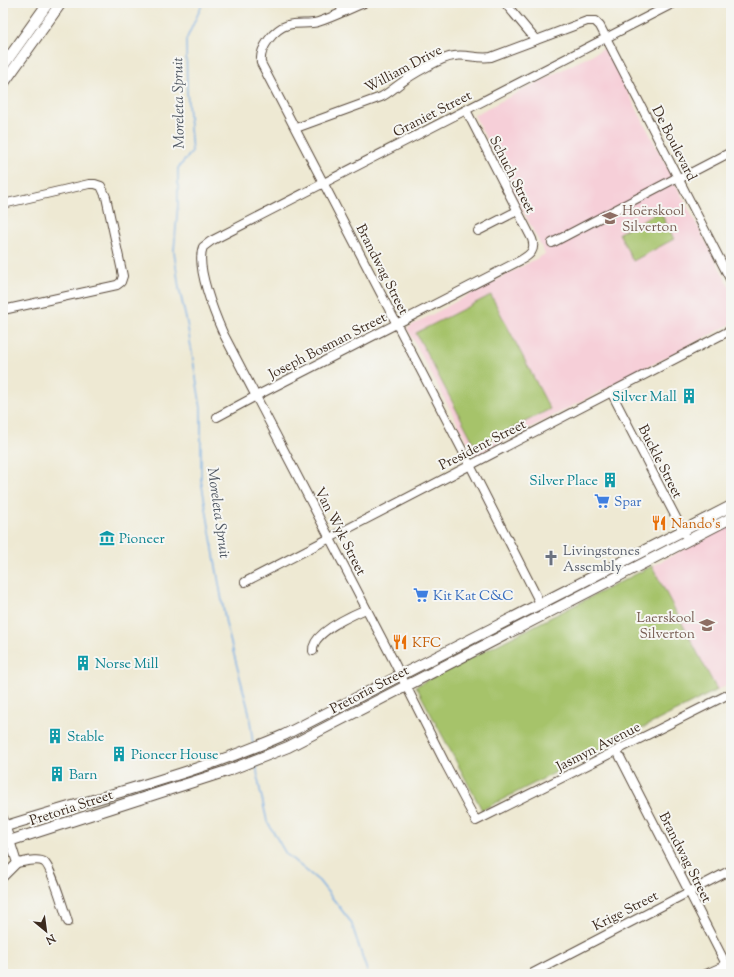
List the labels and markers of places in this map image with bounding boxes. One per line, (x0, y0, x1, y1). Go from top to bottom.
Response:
place label: Hoërskool Silverton (622, 202, 685, 238)
school or university icon: Hoërskool Silverton (601, 209, 619, 227)
building icon: Silver Mall (680, 387, 698, 405)
place label: Silver Mall (612, 388, 677, 408)
building icon: Silver Place (601, 471, 619, 489)
place label: Silver Place (529, 472, 598, 492)
supermarket icon: Spar (593, 492, 611, 510)
place label: Spar (614, 493, 642, 513)
restaurant icon: Nando's (650, 514, 668, 532)
place label: Nando's (671, 515, 721, 535)
museum icon: Pioneer (98, 529, 116, 547)
place label: Pioneer (119, 530, 165, 550)
place label: Livingstones Assembly (563, 542, 640, 578)
church icon: Livingstones Assembly (542, 549, 560, 567)
supermarket icon: Kit Kat C&C (412, 586, 430, 604)
place label: Kit Kat C&C (433, 587, 514, 607)
place label: Laerskool Silverton (637, 609, 695, 645)
school or university icon: Laerskool Silverton (698, 616, 716, 634)
restaurant icon: KFC (391, 633, 409, 651)
place label: KFC (412, 634, 441, 654)
building icon: Norse Mill (74, 654, 92, 672)
place label: Norse Mill (95, 655, 159, 675)
building icon: Stable (46, 727, 64, 745)
place label: Stable (67, 728, 104, 748)
building icon: Pioneer House (110, 745, 128, 763)
place label: Pioneer House (131, 746, 219, 766)
building icon: Barn (48, 765, 66, 783)
place label: Barn (69, 766, 98, 786)

